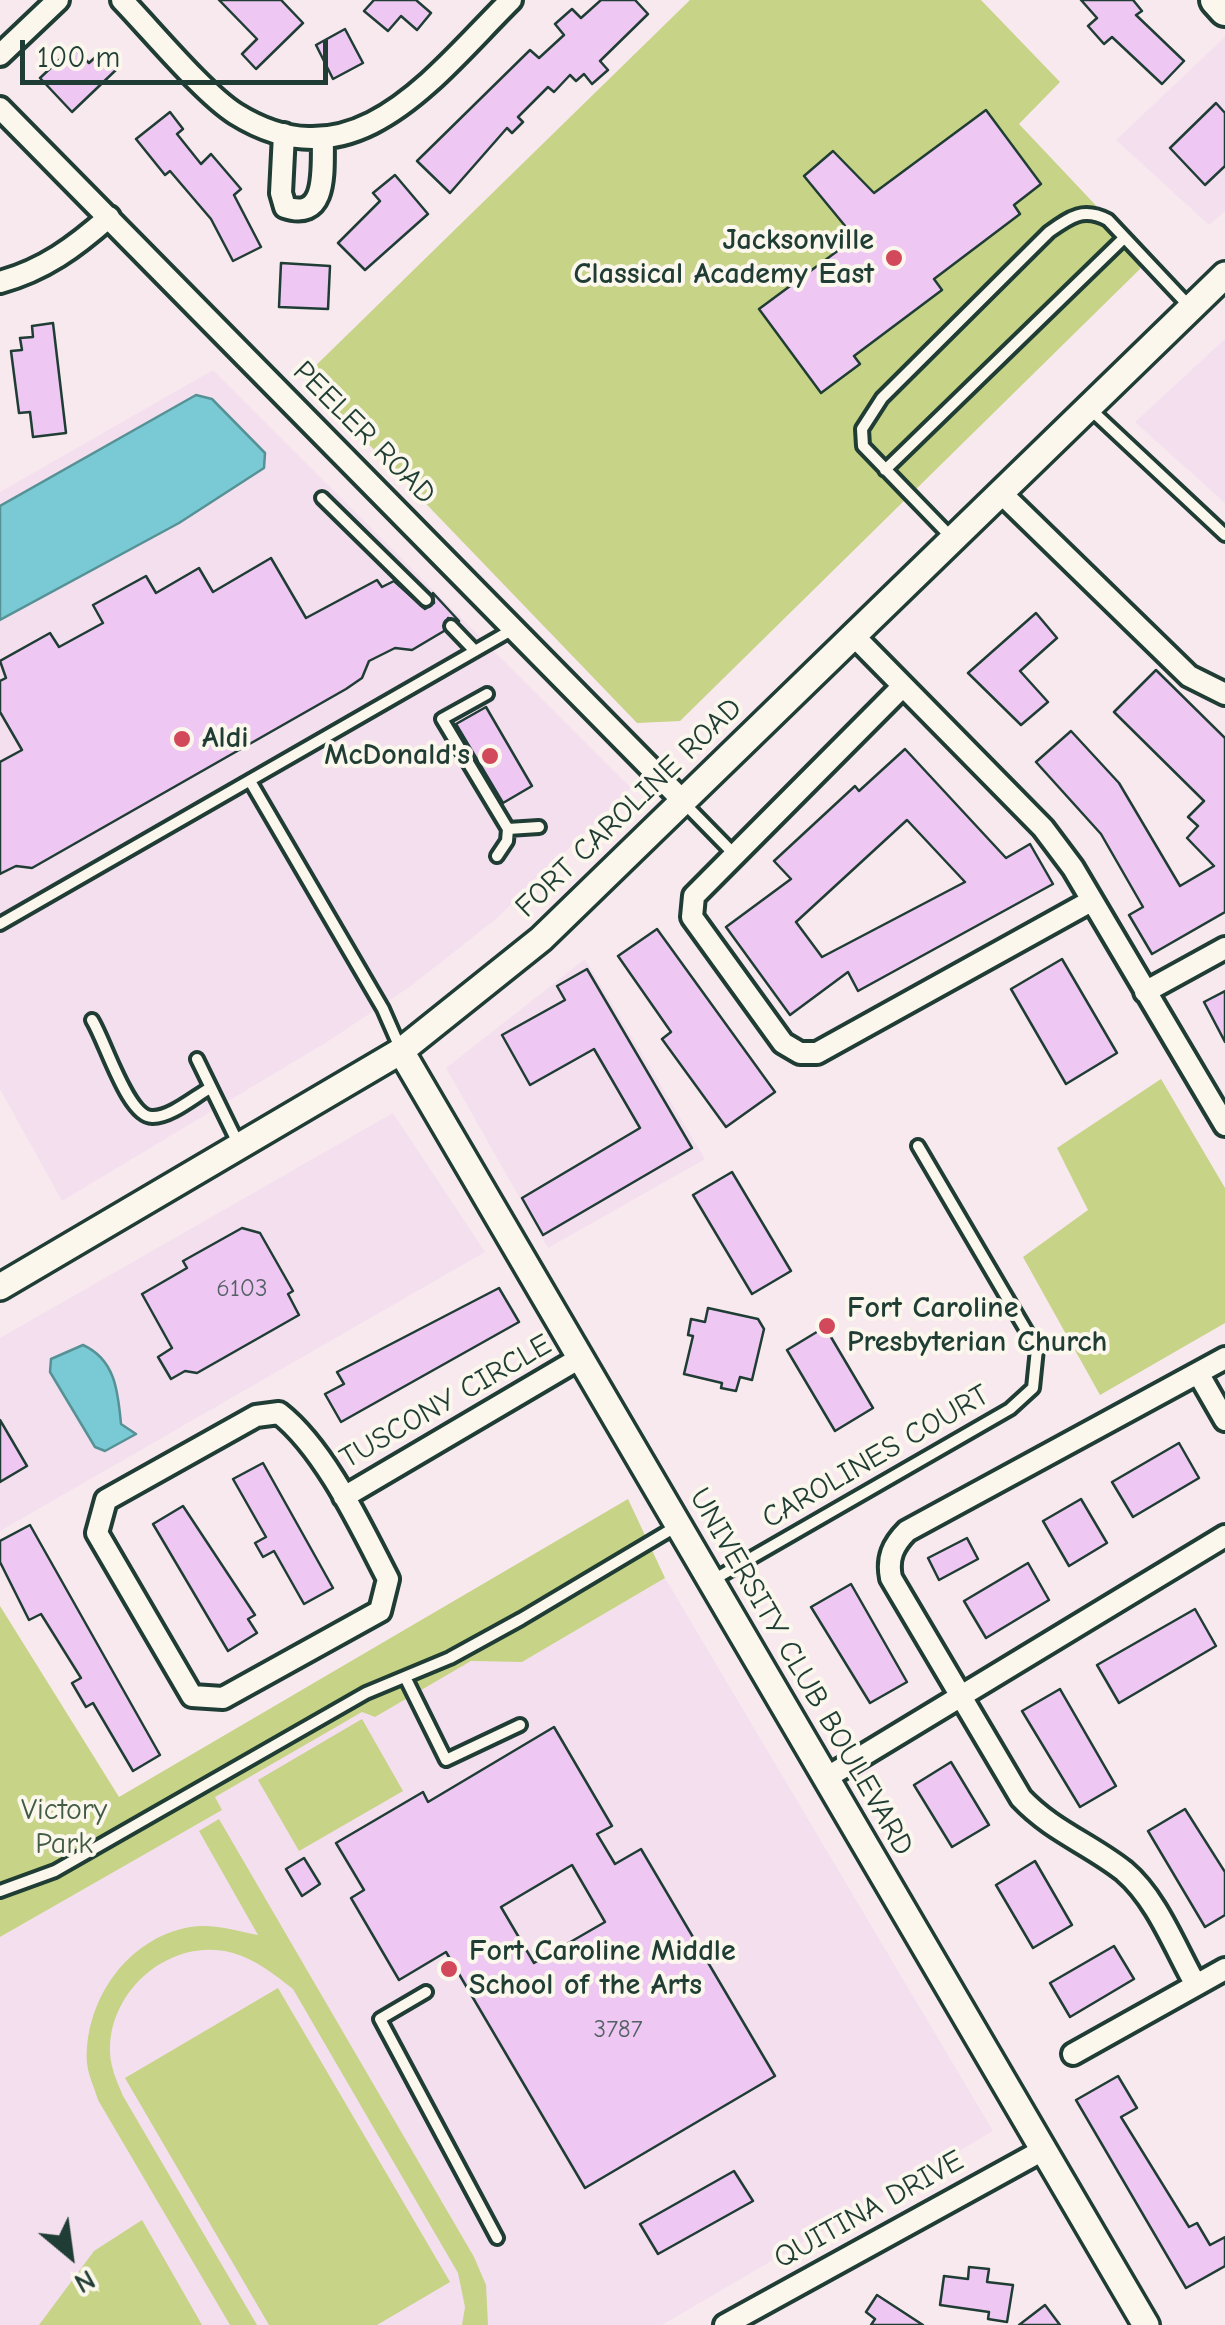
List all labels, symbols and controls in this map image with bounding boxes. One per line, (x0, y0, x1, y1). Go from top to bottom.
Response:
scale bar (25, 20, 332, 82)
text: 100 m (37, 40, 120, 75)
place label: Jacksonville Classical Academy East (574, 223, 874, 294)
marker: Jacksonville Classical Academy East (883, 247, 905, 269)
street label: PEELER ROAD (285, 354, 443, 512)
street label: FORT CAROLINE ROAD (508, 691, 750, 925)
place label: Aldi (202, 721, 249, 757)
marker: Aldi (171, 728, 193, 750)
place label: McDonald's (324, 738, 470, 774)
marker: McDonald's (479, 745, 501, 767)
house number: 6103 (216, 1274, 268, 1304)
place label: Fort Caroline Presbyterian Church (847, 1291, 1107, 1362)
marker: Fort Caroline Presbyterian Church (816, 1315, 838, 1337)
street label: TUSCONY CIRCLE (334, 1327, 558, 1477)
street label: CAROLINES COURT (756, 1377, 996, 1537)
street label: UNIVERSITY CLUB BOULEVARD (681, 1482, 921, 1862)
park label: Victory Park (21, 1793, 107, 1864)
place label: Fort Caroline Middle School of the Arts (469, 1934, 736, 2004)
marker: Fort Caroline Middle School of the Arts (438, 1958, 460, 1980)
house number: 3787 (593, 2015, 643, 2045)
street label: QUITINA DRIVE (768, 2143, 970, 2277)
north arrow (20, 2205, 120, 2305)
text: N (69, 2263, 100, 2300)

